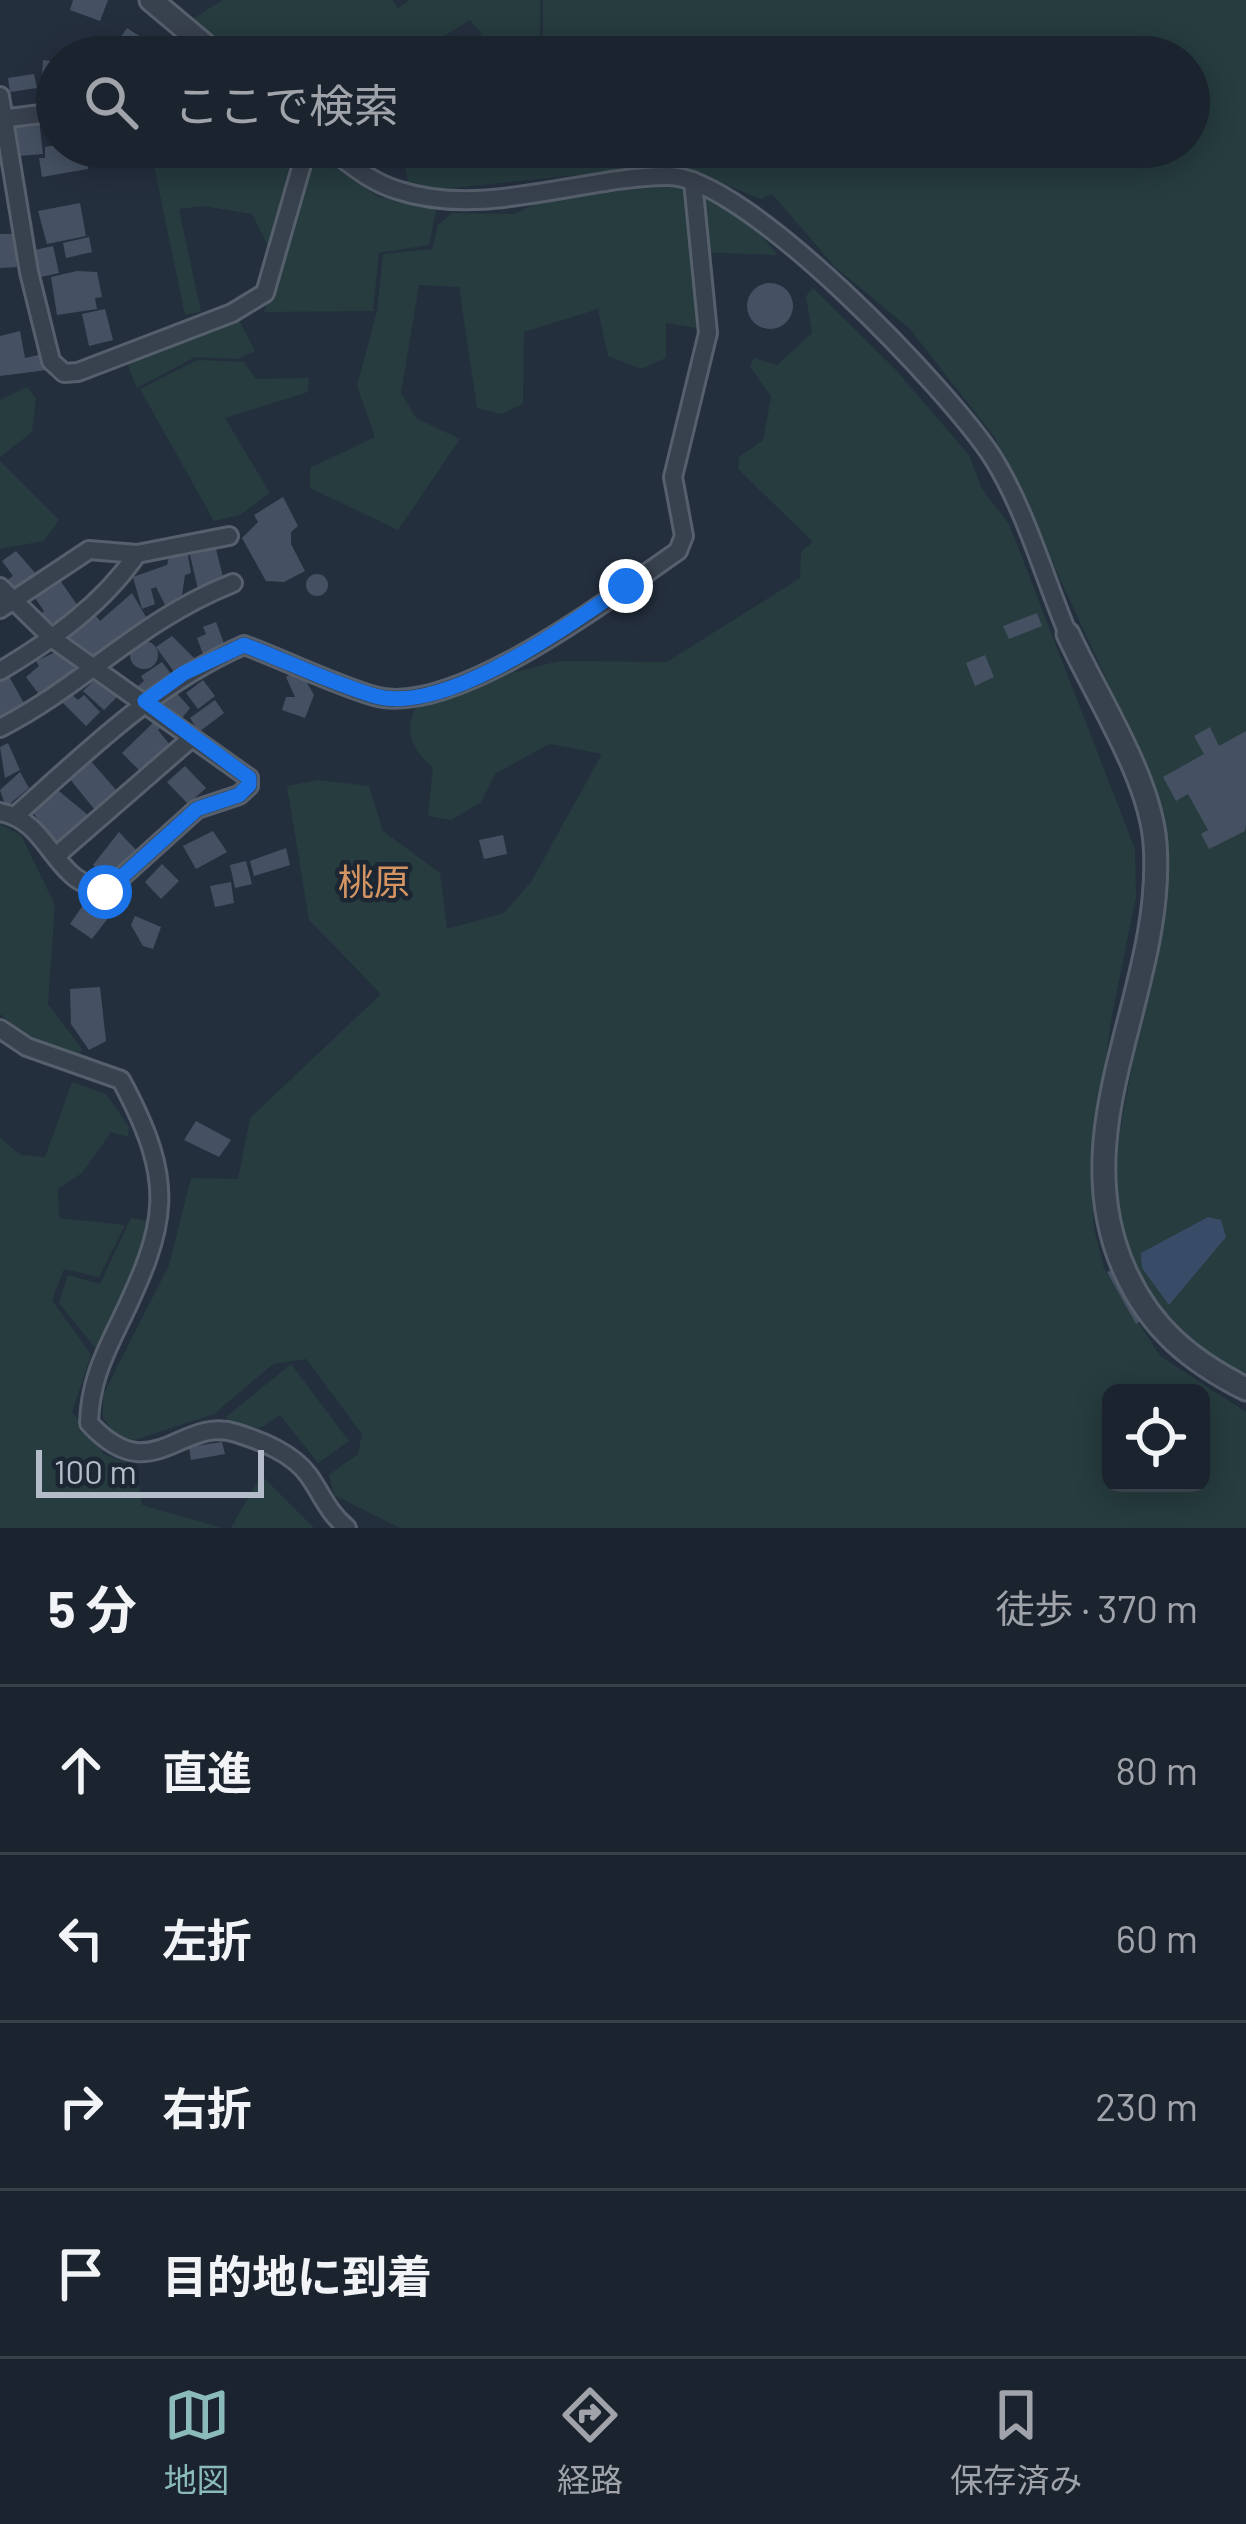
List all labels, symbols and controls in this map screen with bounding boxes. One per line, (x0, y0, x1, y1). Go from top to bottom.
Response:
search box (36, 36, 1210, 168)
icon: search (78, 69, 144, 135)
text: ここで検索 (174, 77, 399, 131)
route end (599, 559, 653, 613)
district label: 桃原 (338, 859, 410, 902)
route start (78, 865, 132, 919)
map controls (1102, 1384, 1210, 1492)
button: locate (1102, 1384, 1210, 1492)
scale bar (36, 1444, 264, 1497)
text: 100 m (54, 1451, 137, 1491)
text: 5 分 (48, 1577, 137, 1638)
text: 徒歩 · 370 m (996, 1584, 1198, 1631)
icon: ahead (48, 1737, 114, 1803)
text: 直進 (162, 1744, 252, 1798)
text: 80 m (1116, 1746, 1198, 1793)
icon: left (48, 1905, 114, 1971)
text: 左折 (162, 1912, 252, 1966)
text: 60 m (1116, 1914, 1198, 1961)
icon: right (48, 2073, 114, 2139)
text: 右折 (162, 2080, 252, 2134)
text: 230 m (1095, 2082, 1198, 2129)
icon: arrive (48, 2241, 114, 2307)
text: 目的地に到着 (162, 2248, 432, 2302)
tab: 地図 (164, 2382, 230, 2502)
tab: 経路 (557, 2382, 623, 2502)
tab: 保存済み (950, 2382, 1082, 2502)

